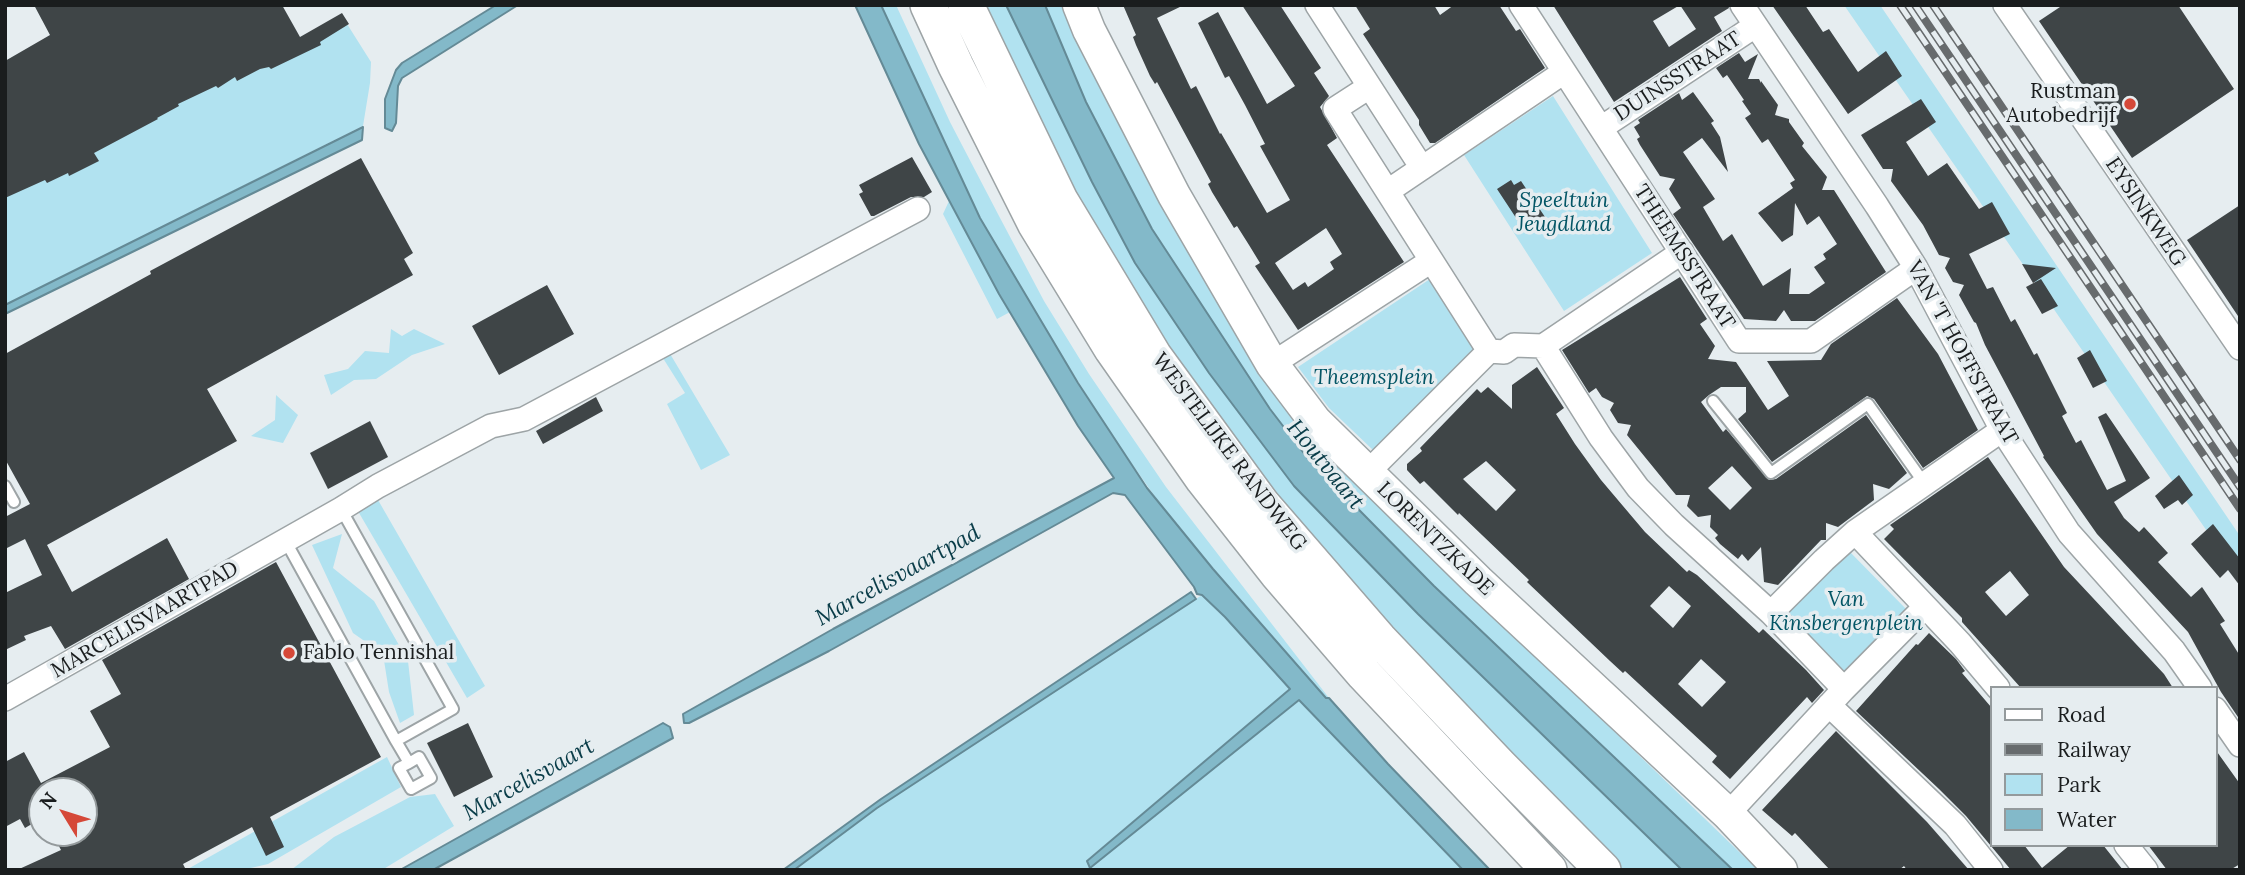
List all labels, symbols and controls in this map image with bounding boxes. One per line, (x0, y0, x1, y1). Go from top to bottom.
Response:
street label: DUINSSTRAAT (1610, 27, 1746, 127)
place label: Rustman Autobedrijf (2006, 79, 2116, 129)
marker: Rustman Autobedrijf (2122, 96, 2138, 112)
street label: EYSINKWEG (2099, 153, 2191, 271)
street label: THEEMSSTRAAT (1628, 180, 1740, 334)
park label: Speeltuin Jeugdland (1517, 188, 1611, 238)
street label: VAN 'T HOFFSTRAAT (1901, 257, 2023, 449)
street label: WESTELIJKE RANDWEG (1146, 348, 1312, 556)
park label: Theemsplein (1314, 365, 1434, 391)
water label: Houtvaart (1280, 415, 1370, 515)
street label: LORENTZKADE (1371, 477, 1499, 601)
water label: Marcelisvaartpad (811, 519, 985, 633)
street label: MARCELISVAARTPAD (47, 556, 243, 684)
park label: Van Kinsbergenplein (1769, 587, 1923, 637)
place label: Fablo Tennishal (303, 640, 454, 666)
marker: Fablo Tennishal (281, 645, 297, 661)
legend (1990, 686, 2217, 847)
text: Road (2057, 701, 2106, 728)
water label: Marcelisvaart (459, 733, 599, 827)
text: Railway (2057, 736, 2131, 763)
text: Park (2057, 771, 2101, 798)
north arrow (28, 777, 98, 847)
text: N (34, 787, 62, 813)
text: Water (2057, 806, 2116, 833)

